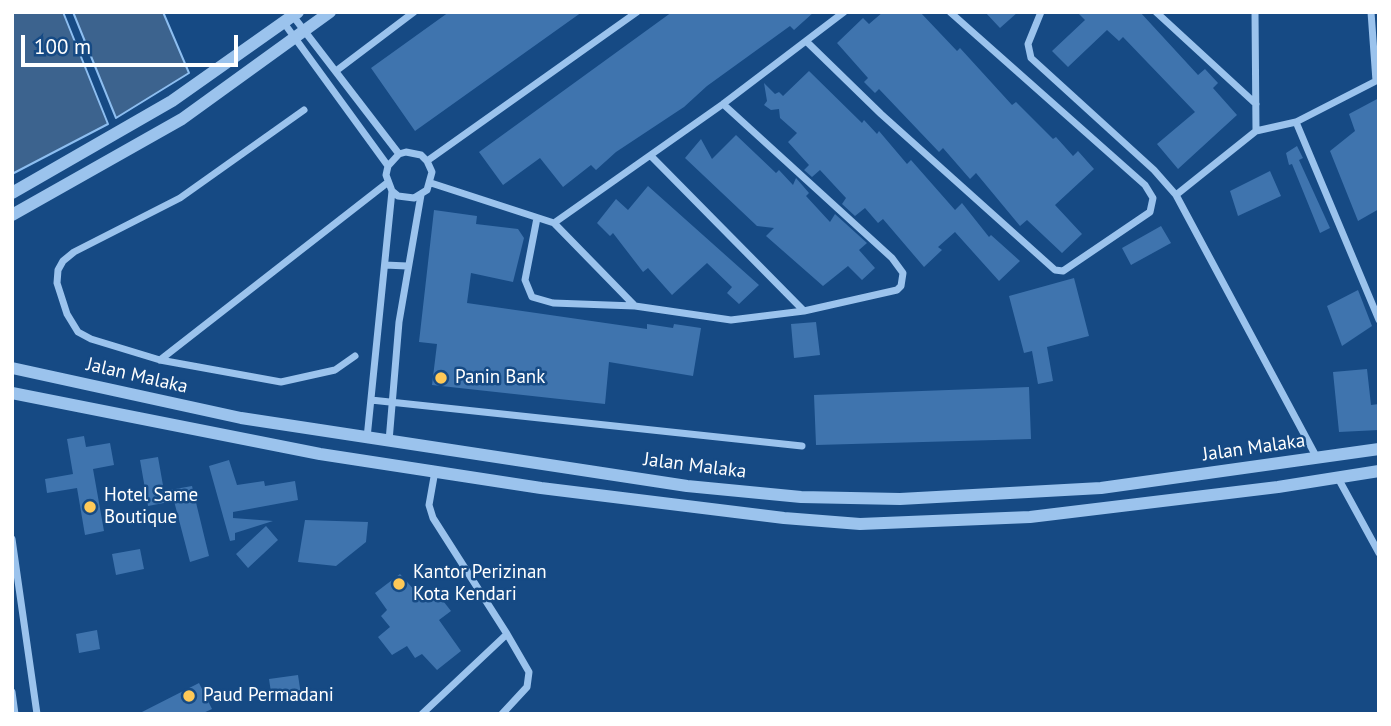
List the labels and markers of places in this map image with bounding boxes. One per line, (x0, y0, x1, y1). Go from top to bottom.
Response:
place label: Panin Bank (455, 367, 545, 389)
marker: Panin Bank (433, 370, 449, 386)
place label: Hotel Same Boutique (104, 485, 198, 529)
marker: Hotel Same Boutique (82, 499, 98, 515)
place label: Kantor Perizinan Kota Kendari (413, 562, 547, 606)
marker: Kantor Perizinan Kota Kendari (391, 576, 407, 592)
place label: Paud Permadani (203, 685, 334, 707)
marker: Paud Permadani (181, 688, 197, 704)

